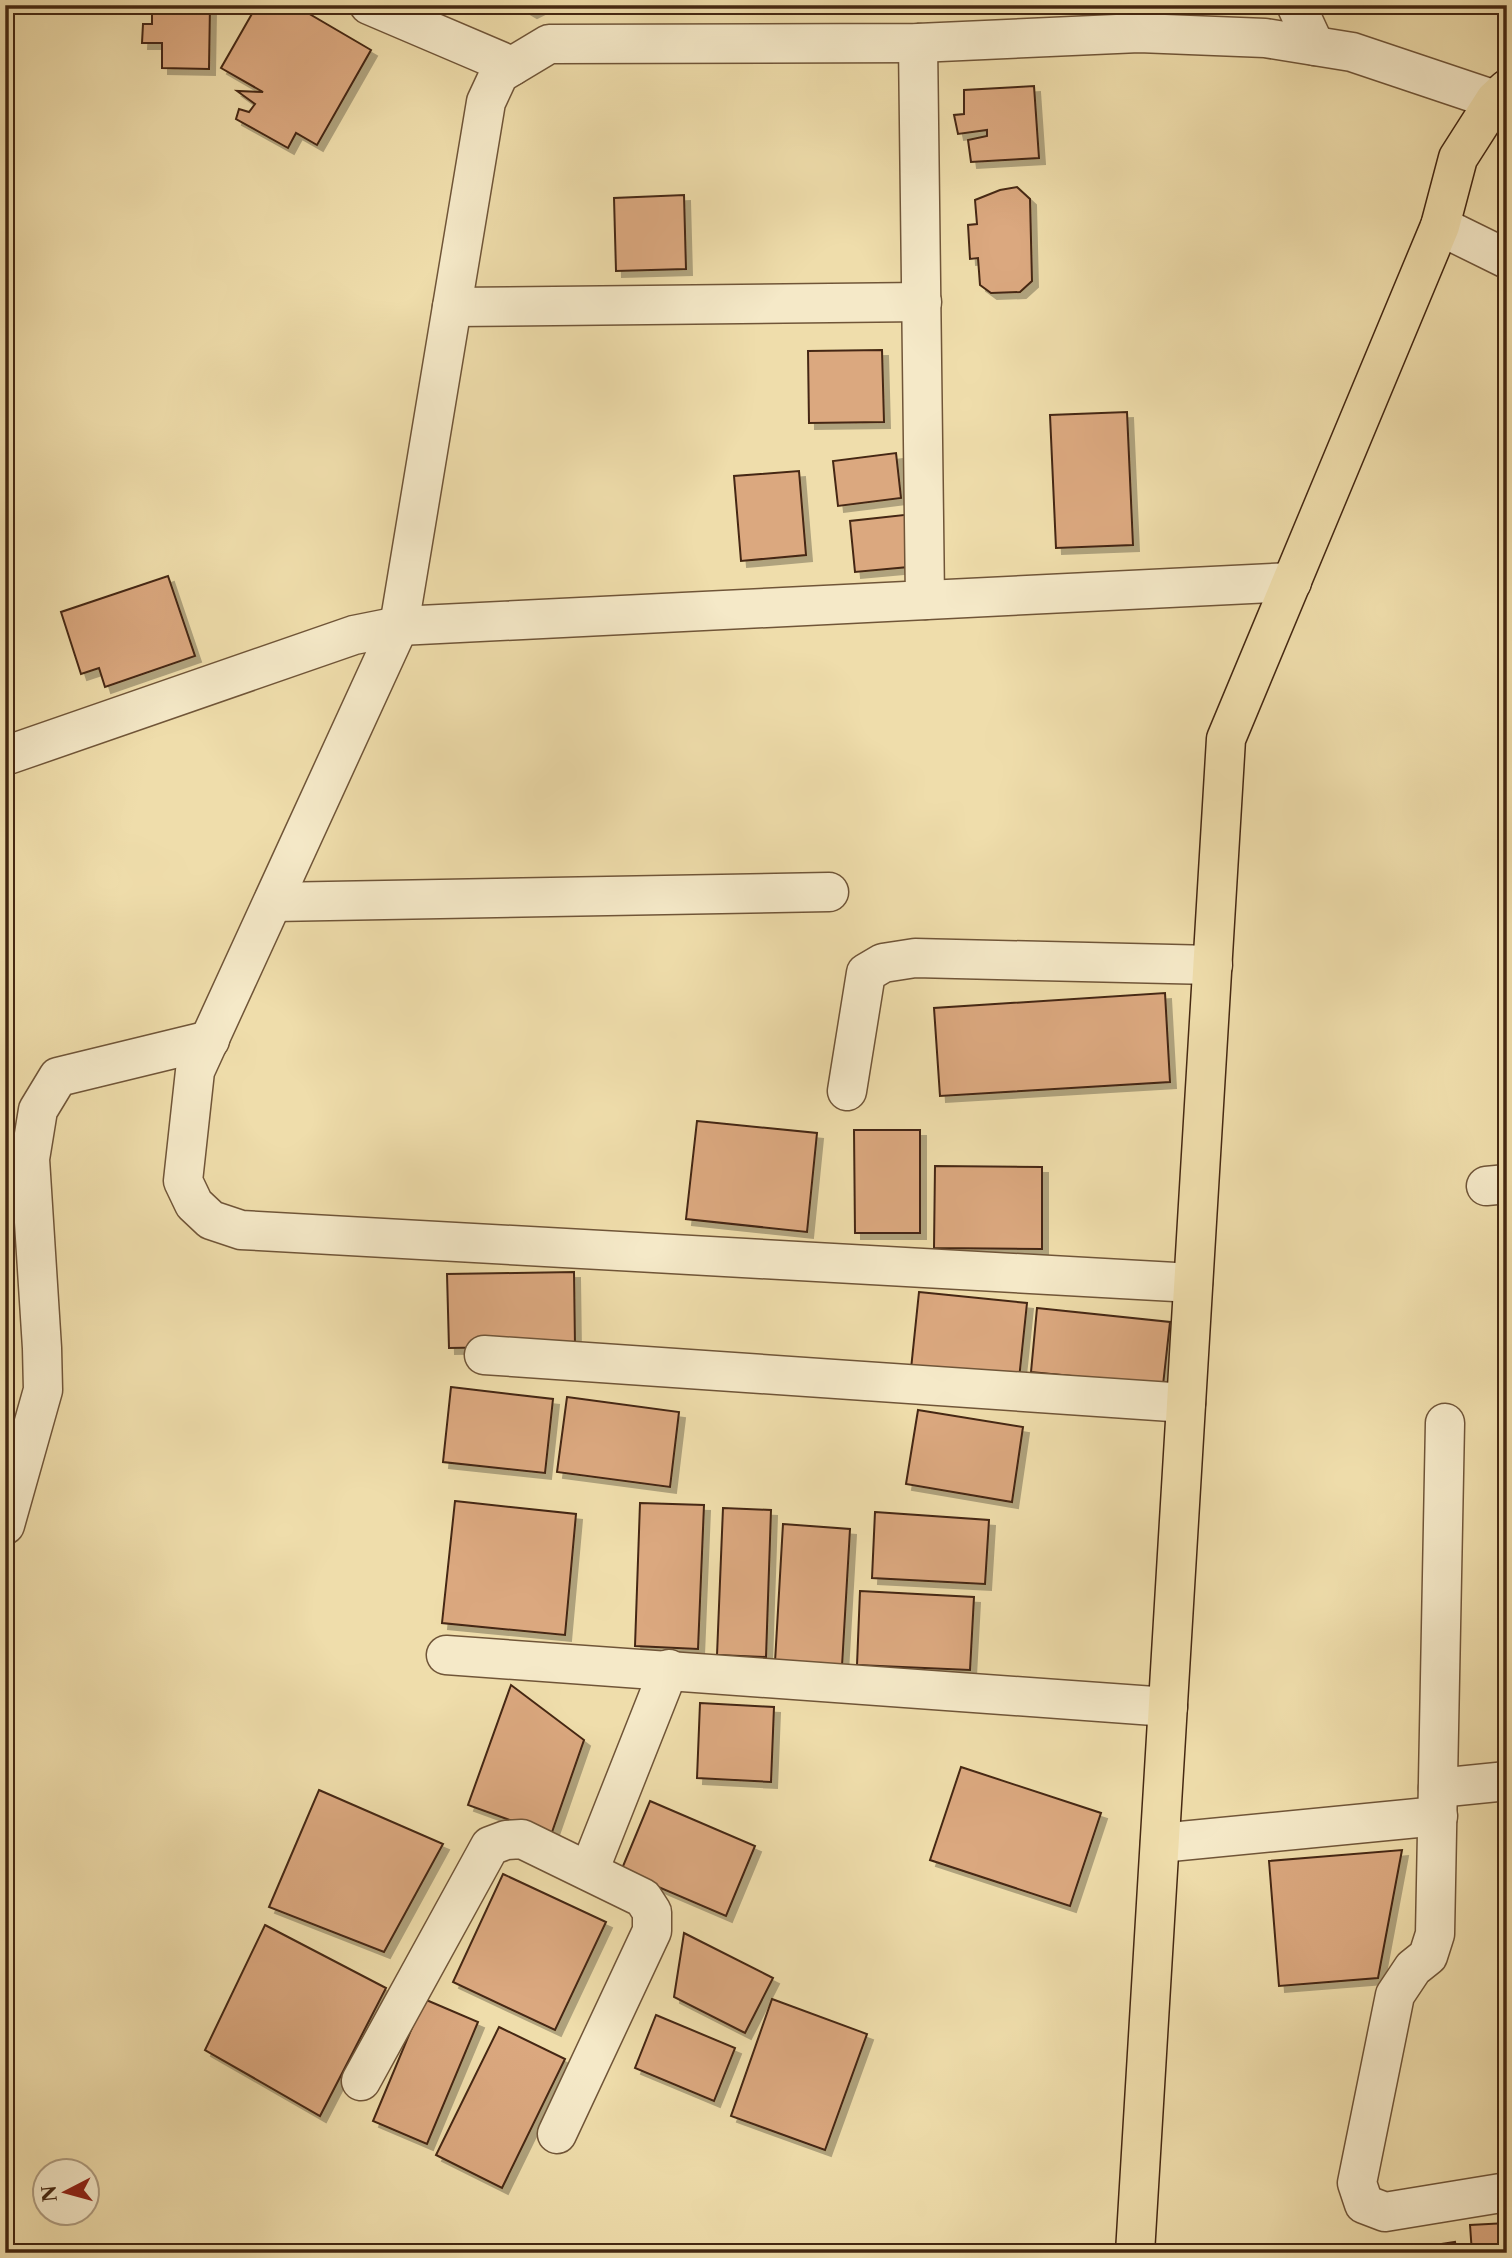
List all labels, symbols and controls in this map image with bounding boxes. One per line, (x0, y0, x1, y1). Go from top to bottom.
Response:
north arrow (32, 2156, 102, 2226)
text: N (37, 2184, 62, 2203)

